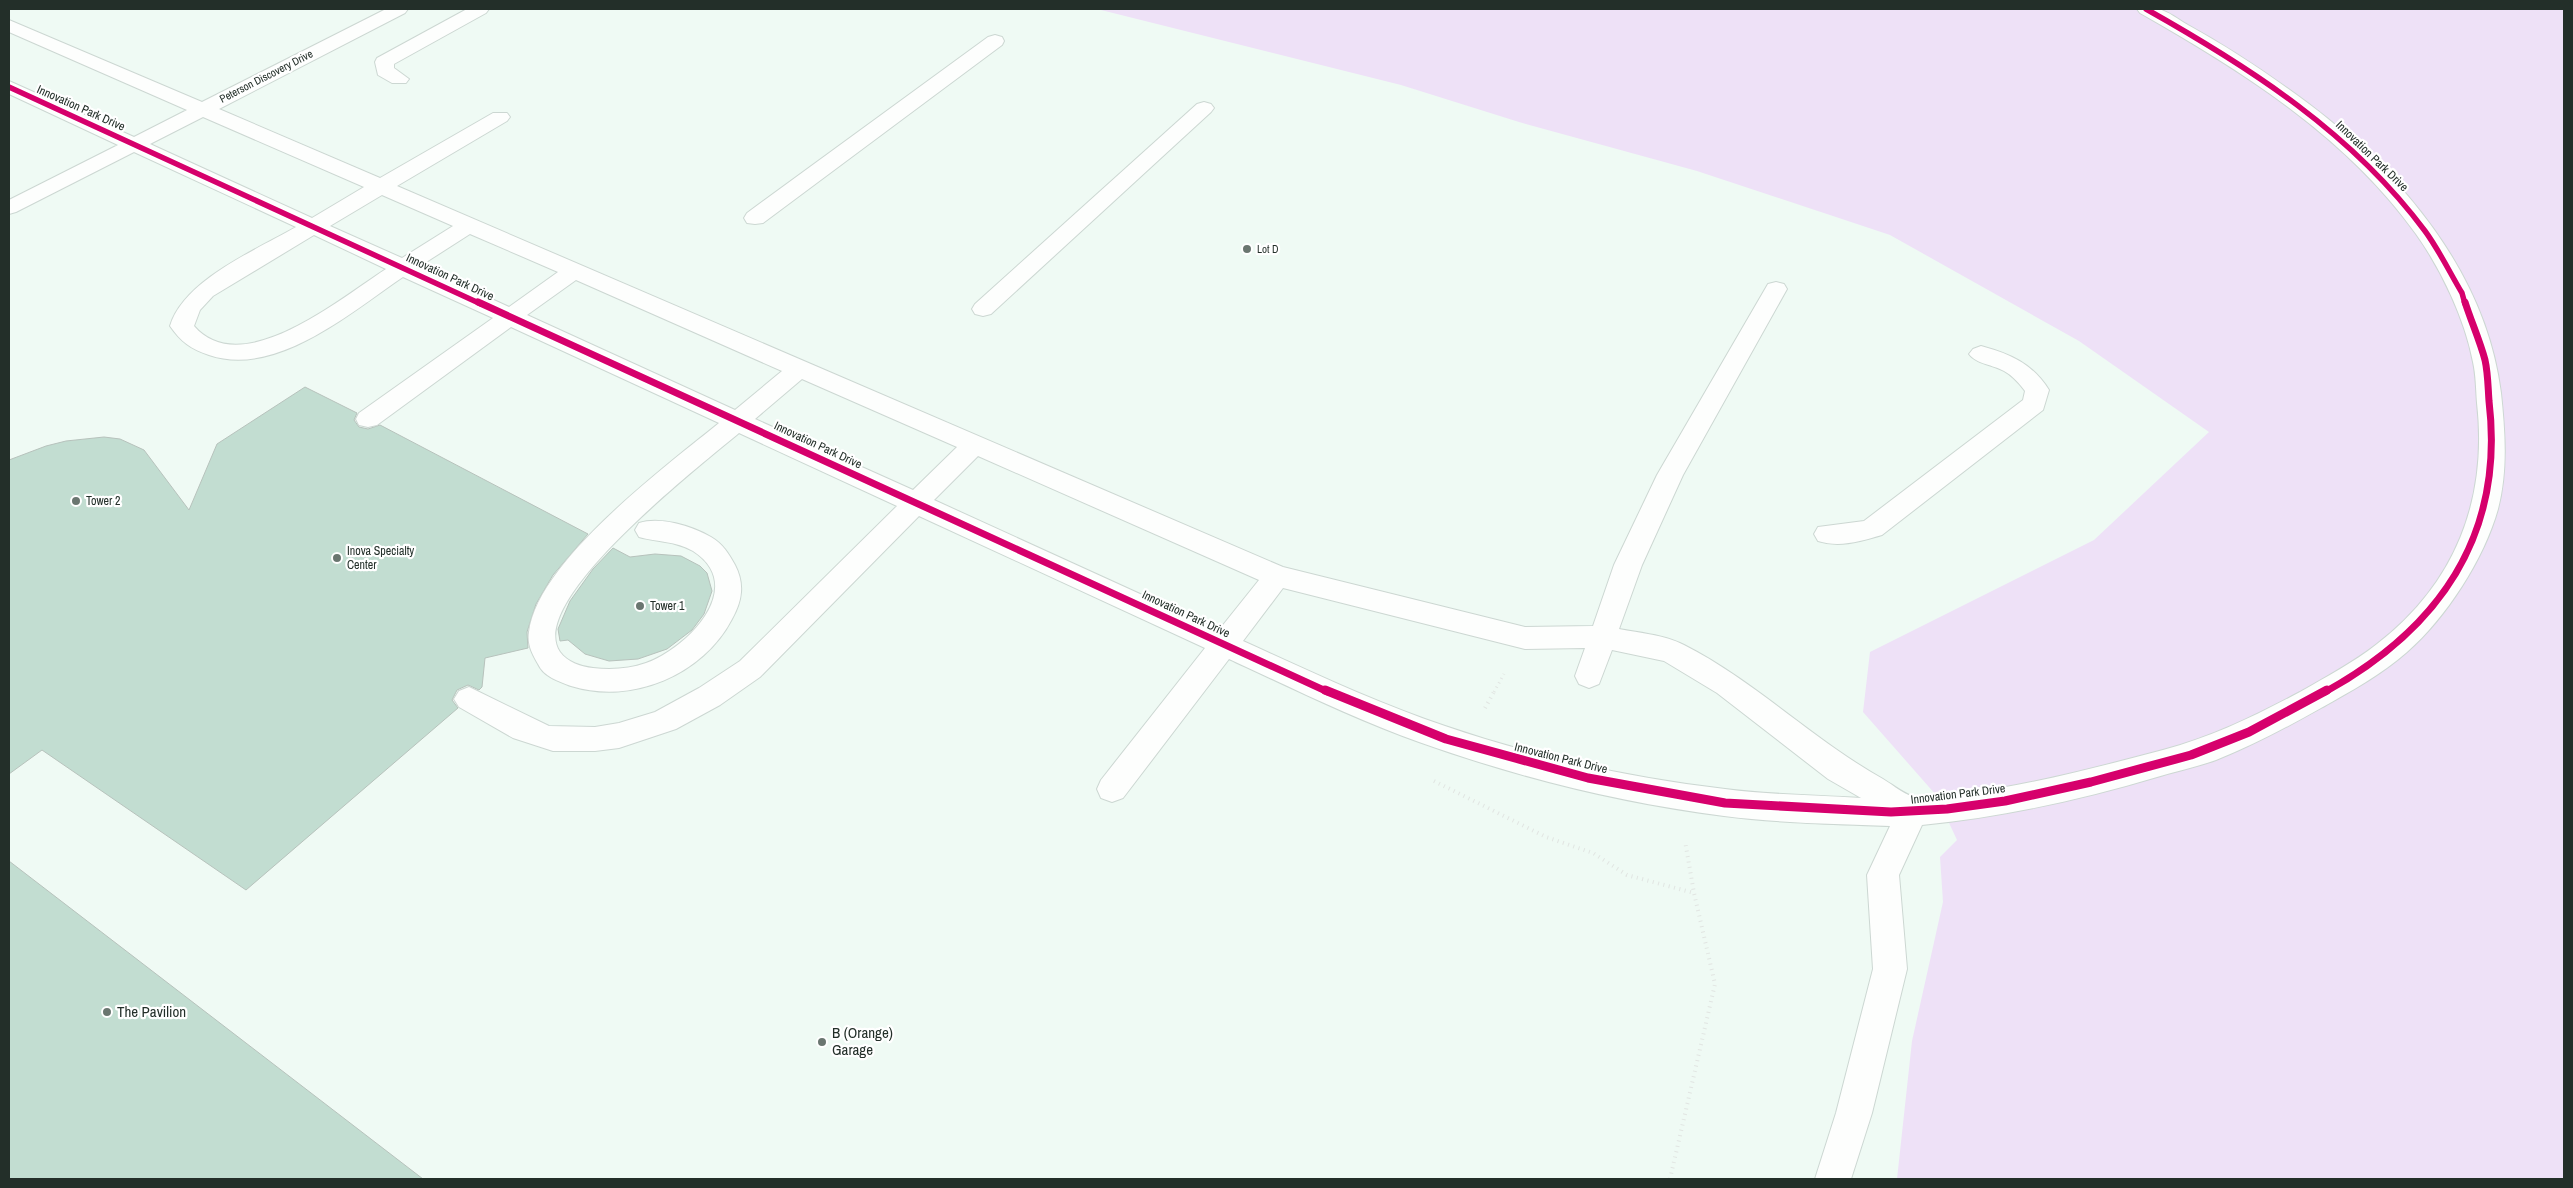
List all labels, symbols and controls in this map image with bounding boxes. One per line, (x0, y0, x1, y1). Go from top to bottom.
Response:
street label: Peterson Discovery Drive (217, 46, 315, 106)
street label: Innovation Park Drive (34, 81, 128, 135)
street label: Innovation Park Drive (2332, 117, 2412, 195)
place label: Lot D (1257, 242, 1279, 256)
marker: Lot D (1241, 243, 1253, 255)
street label: Innovation Park Drive (403, 250, 497, 304)
street label: Innovation Park Drive (771, 418, 865, 472)
place label: Tower 2 (86, 493, 120, 509)
marker: Tower 2 (70, 495, 82, 507)
place label: Inova Specialty Center (347, 543, 414, 573)
marker: Inova Specialty Center (331, 552, 343, 564)
street label: Innovation Park Drive (1139, 587, 1233, 641)
place label: Tower 1 (650, 598, 685, 614)
marker: Tower 1 (634, 600, 646, 612)
street label: Innovation Park Drive (1513, 739, 1609, 777)
street label: Innovation Park Drive (1910, 780, 2006, 808)
place label: The Pavilion (117, 1001, 186, 1022)
marker: The Pavilion (101, 1006, 113, 1018)
place label: B (Orange) Garage (832, 1022, 893, 1060)
marker: B (Orange) Garage (816, 1036, 828, 1048)

